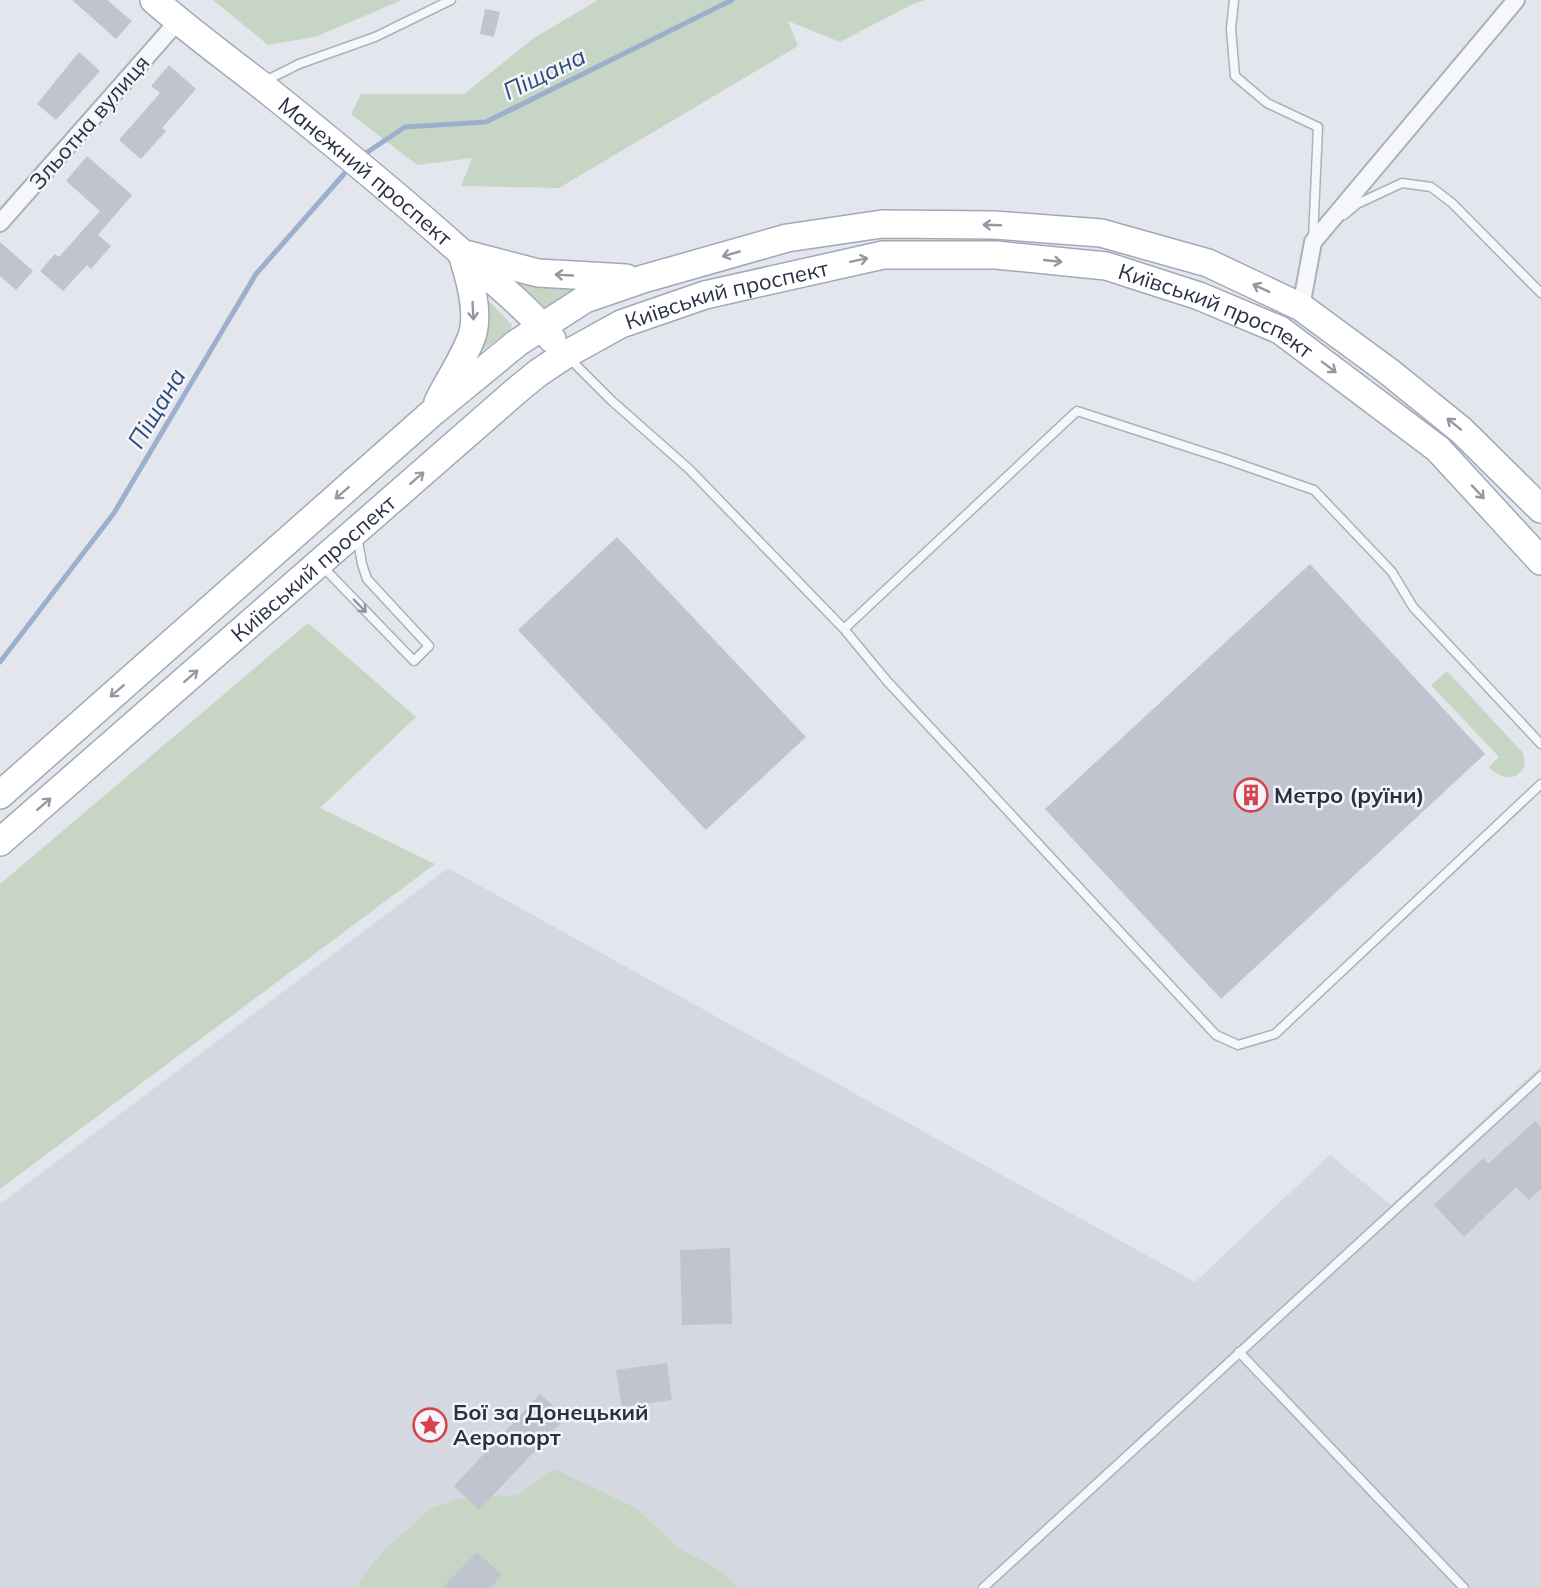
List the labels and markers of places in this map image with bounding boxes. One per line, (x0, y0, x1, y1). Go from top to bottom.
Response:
building icon: Метро (руїни) (1233, 777, 1269, 813)
place label: Метро (руїни) (1274, 781, 1424, 809)
place label: Бої за Донецький Аеропорт (453, 1398, 649, 1451)
place icon: Бої за Донецький Аеропорт (412, 1407, 448, 1443)

